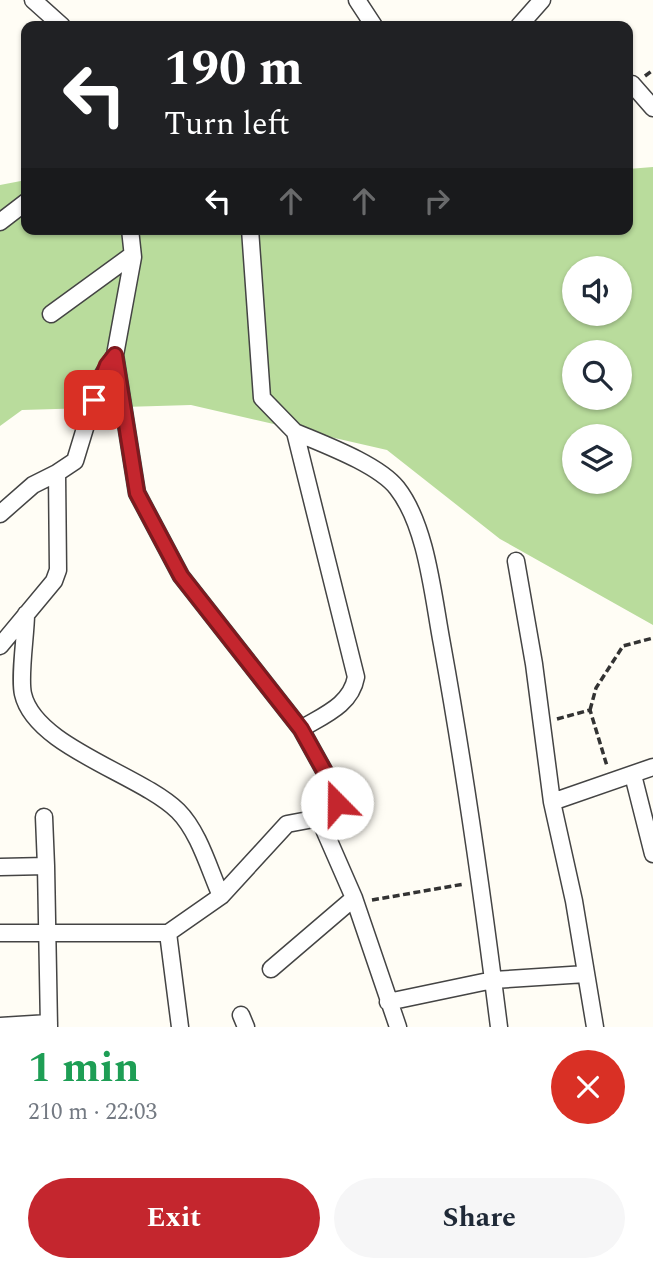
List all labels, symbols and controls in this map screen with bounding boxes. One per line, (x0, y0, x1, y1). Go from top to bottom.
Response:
text: 190 m (164, 32, 303, 107)
icon: left (49, 49, 140, 140)
text: Turn left (164, 100, 290, 149)
icon: left (199, 182, 237, 220)
icon: ahead (272, 182, 310, 220)
icon: ahead (345, 182, 383, 220)
icon: right (418, 182, 456, 220)
map controls (562, 256, 632, 494)
button: sound (562, 256, 632, 326)
button: search (562, 340, 632, 410)
pin (64, 370, 124, 430)
icon: arrive (75, 381, 113, 419)
button: layers (562, 424, 632, 494)
position arrow (300, 766, 374, 840)
text: 1 min (28, 1037, 140, 1100)
button: close (551, 1050, 625, 1124)
text: 210 m · 22:03 (28, 1095, 157, 1130)
button: Exit (28, 1178, 320, 1258)
button: Share (334, 1178, 625, 1258)

